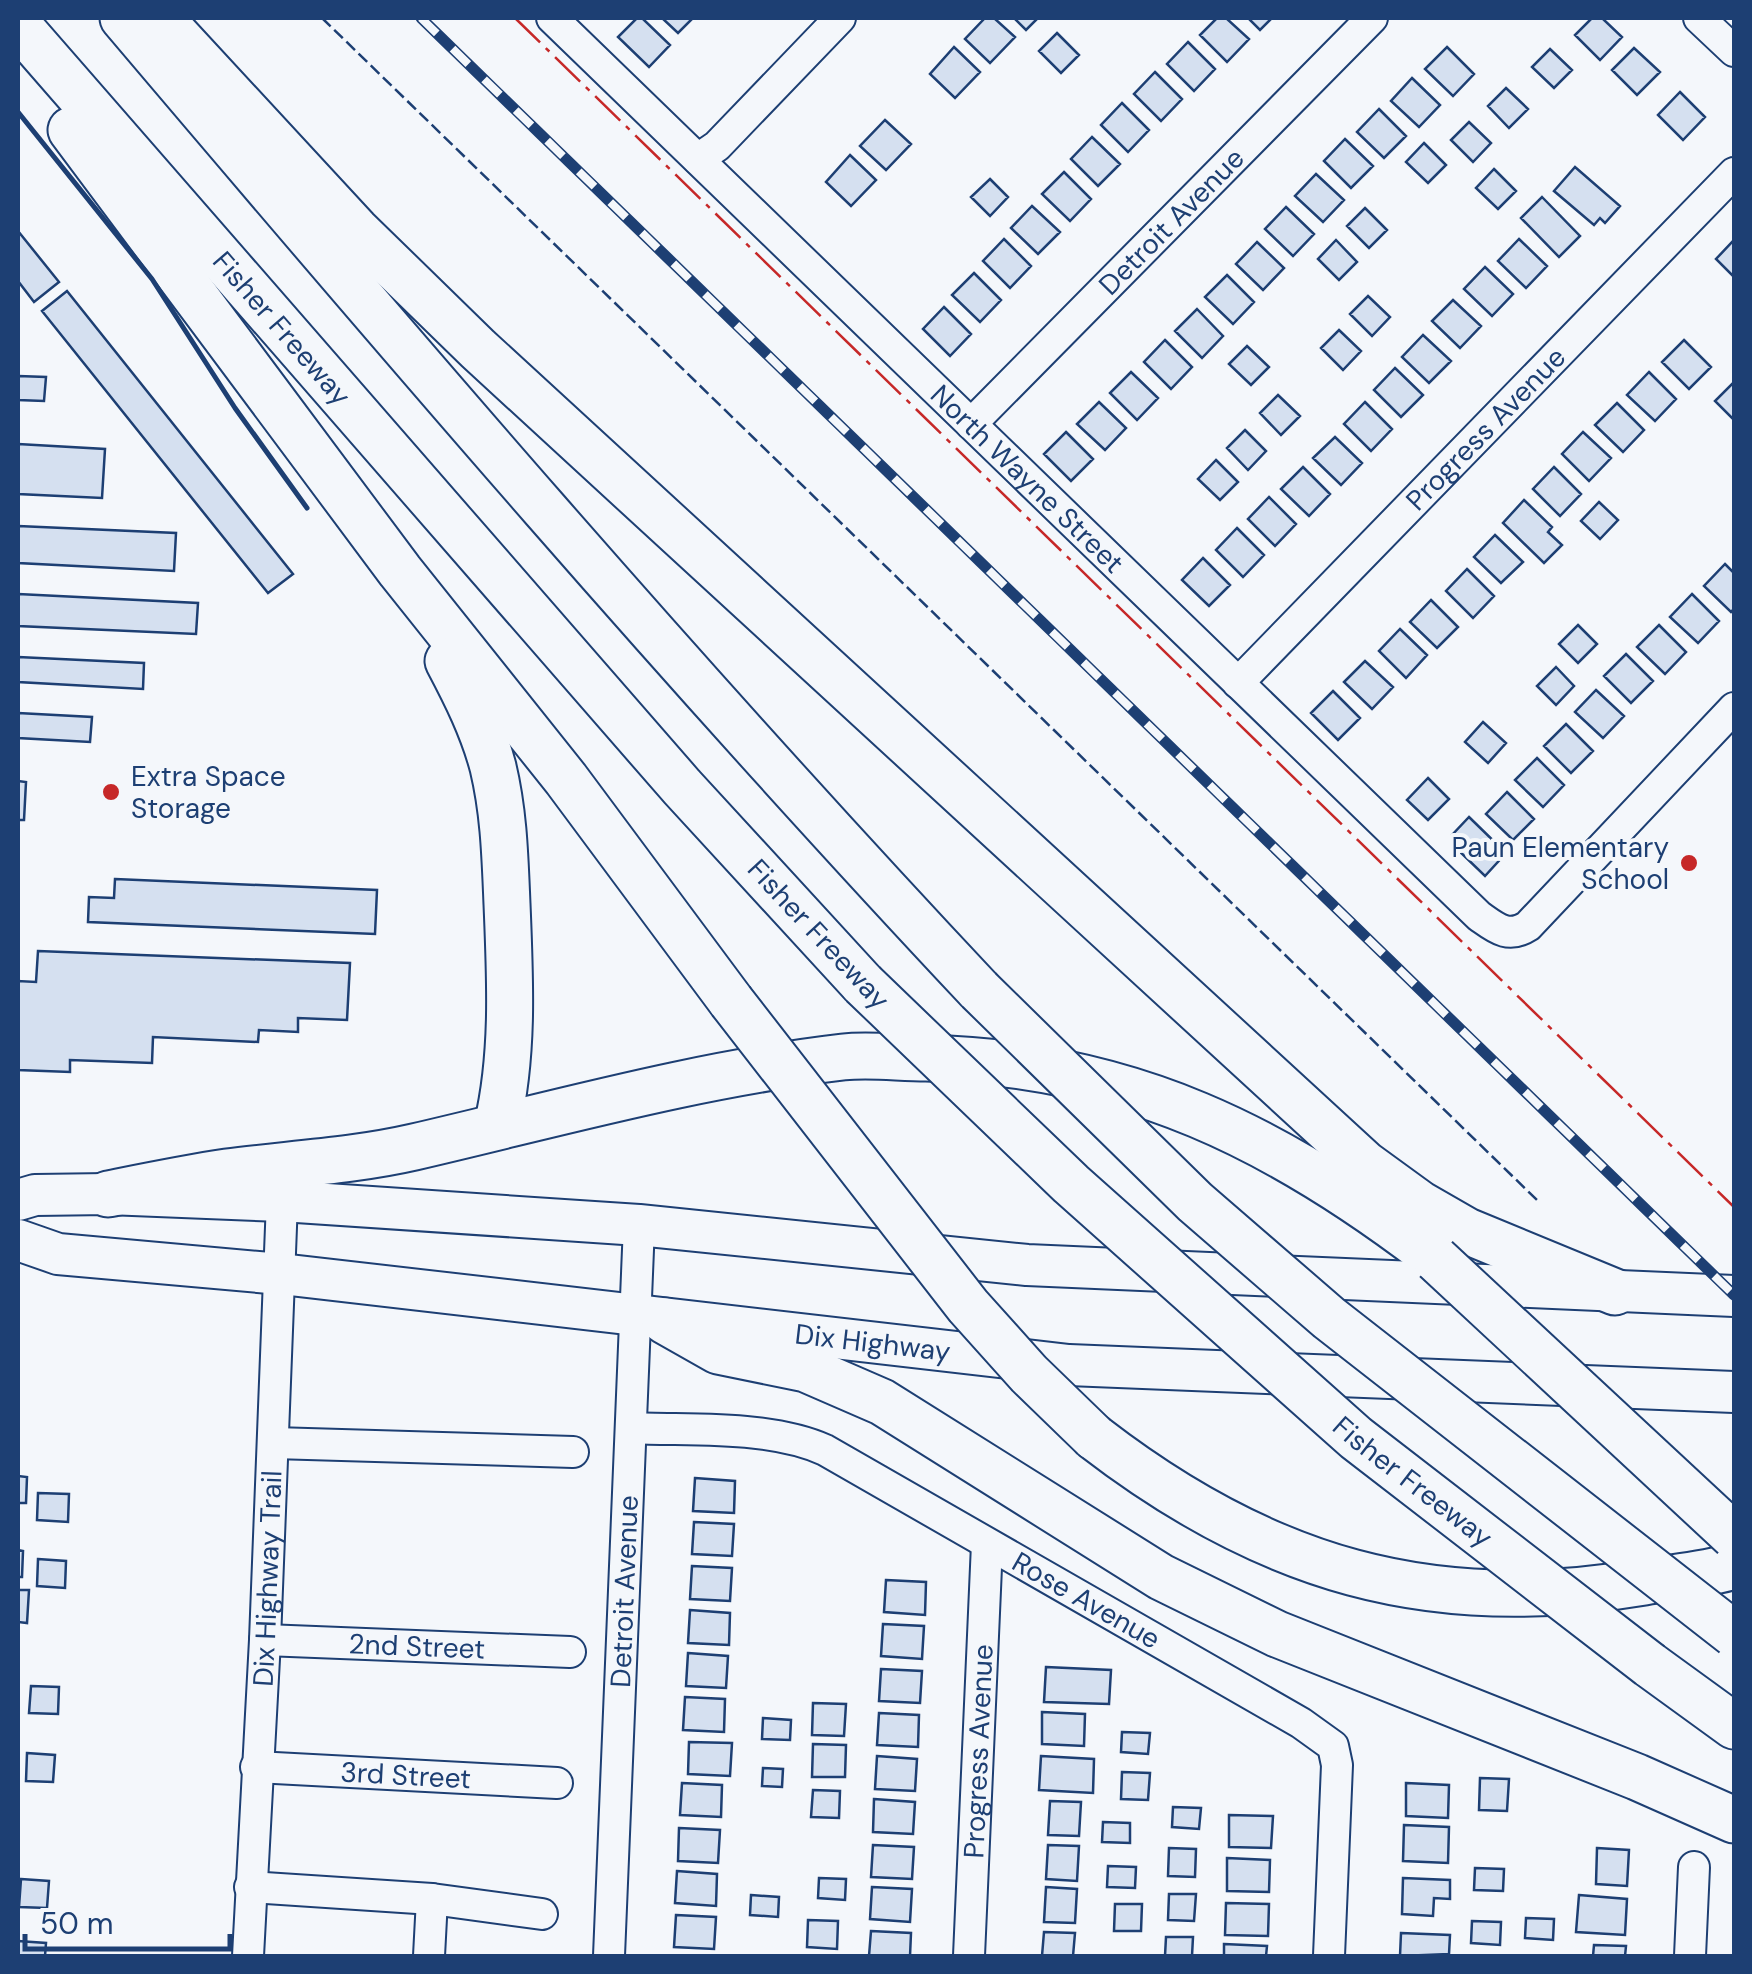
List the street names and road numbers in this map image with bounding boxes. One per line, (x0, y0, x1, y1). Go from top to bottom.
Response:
street label: Detroit Avenue (1091, 140, 1252, 303)
street label: Fisher Freeway (204, 244, 359, 413)
street label: Progress Avenue (1398, 339, 1574, 519)
street label: North Wayne Street (922, 377, 1132, 581)
street label: Fisher Freeway (739, 851, 898, 1017)
street label: Dix Highway (793, 1316, 952, 1370)
street label: Fisher Freeway (1325, 1408, 1500, 1556)
street label: Dix Highway Trail (245, 1470, 291, 1688)
street label: Detroit Avenue (602, 1494, 647, 1688)
street label: Rose Avenue (1006, 1543, 1167, 1658)
street label: 2nd Street (348, 1625, 486, 1668)
street label: Progress Avenue (955, 1643, 1002, 1859)
street label: 3rd Street (339, 1754, 472, 1797)

